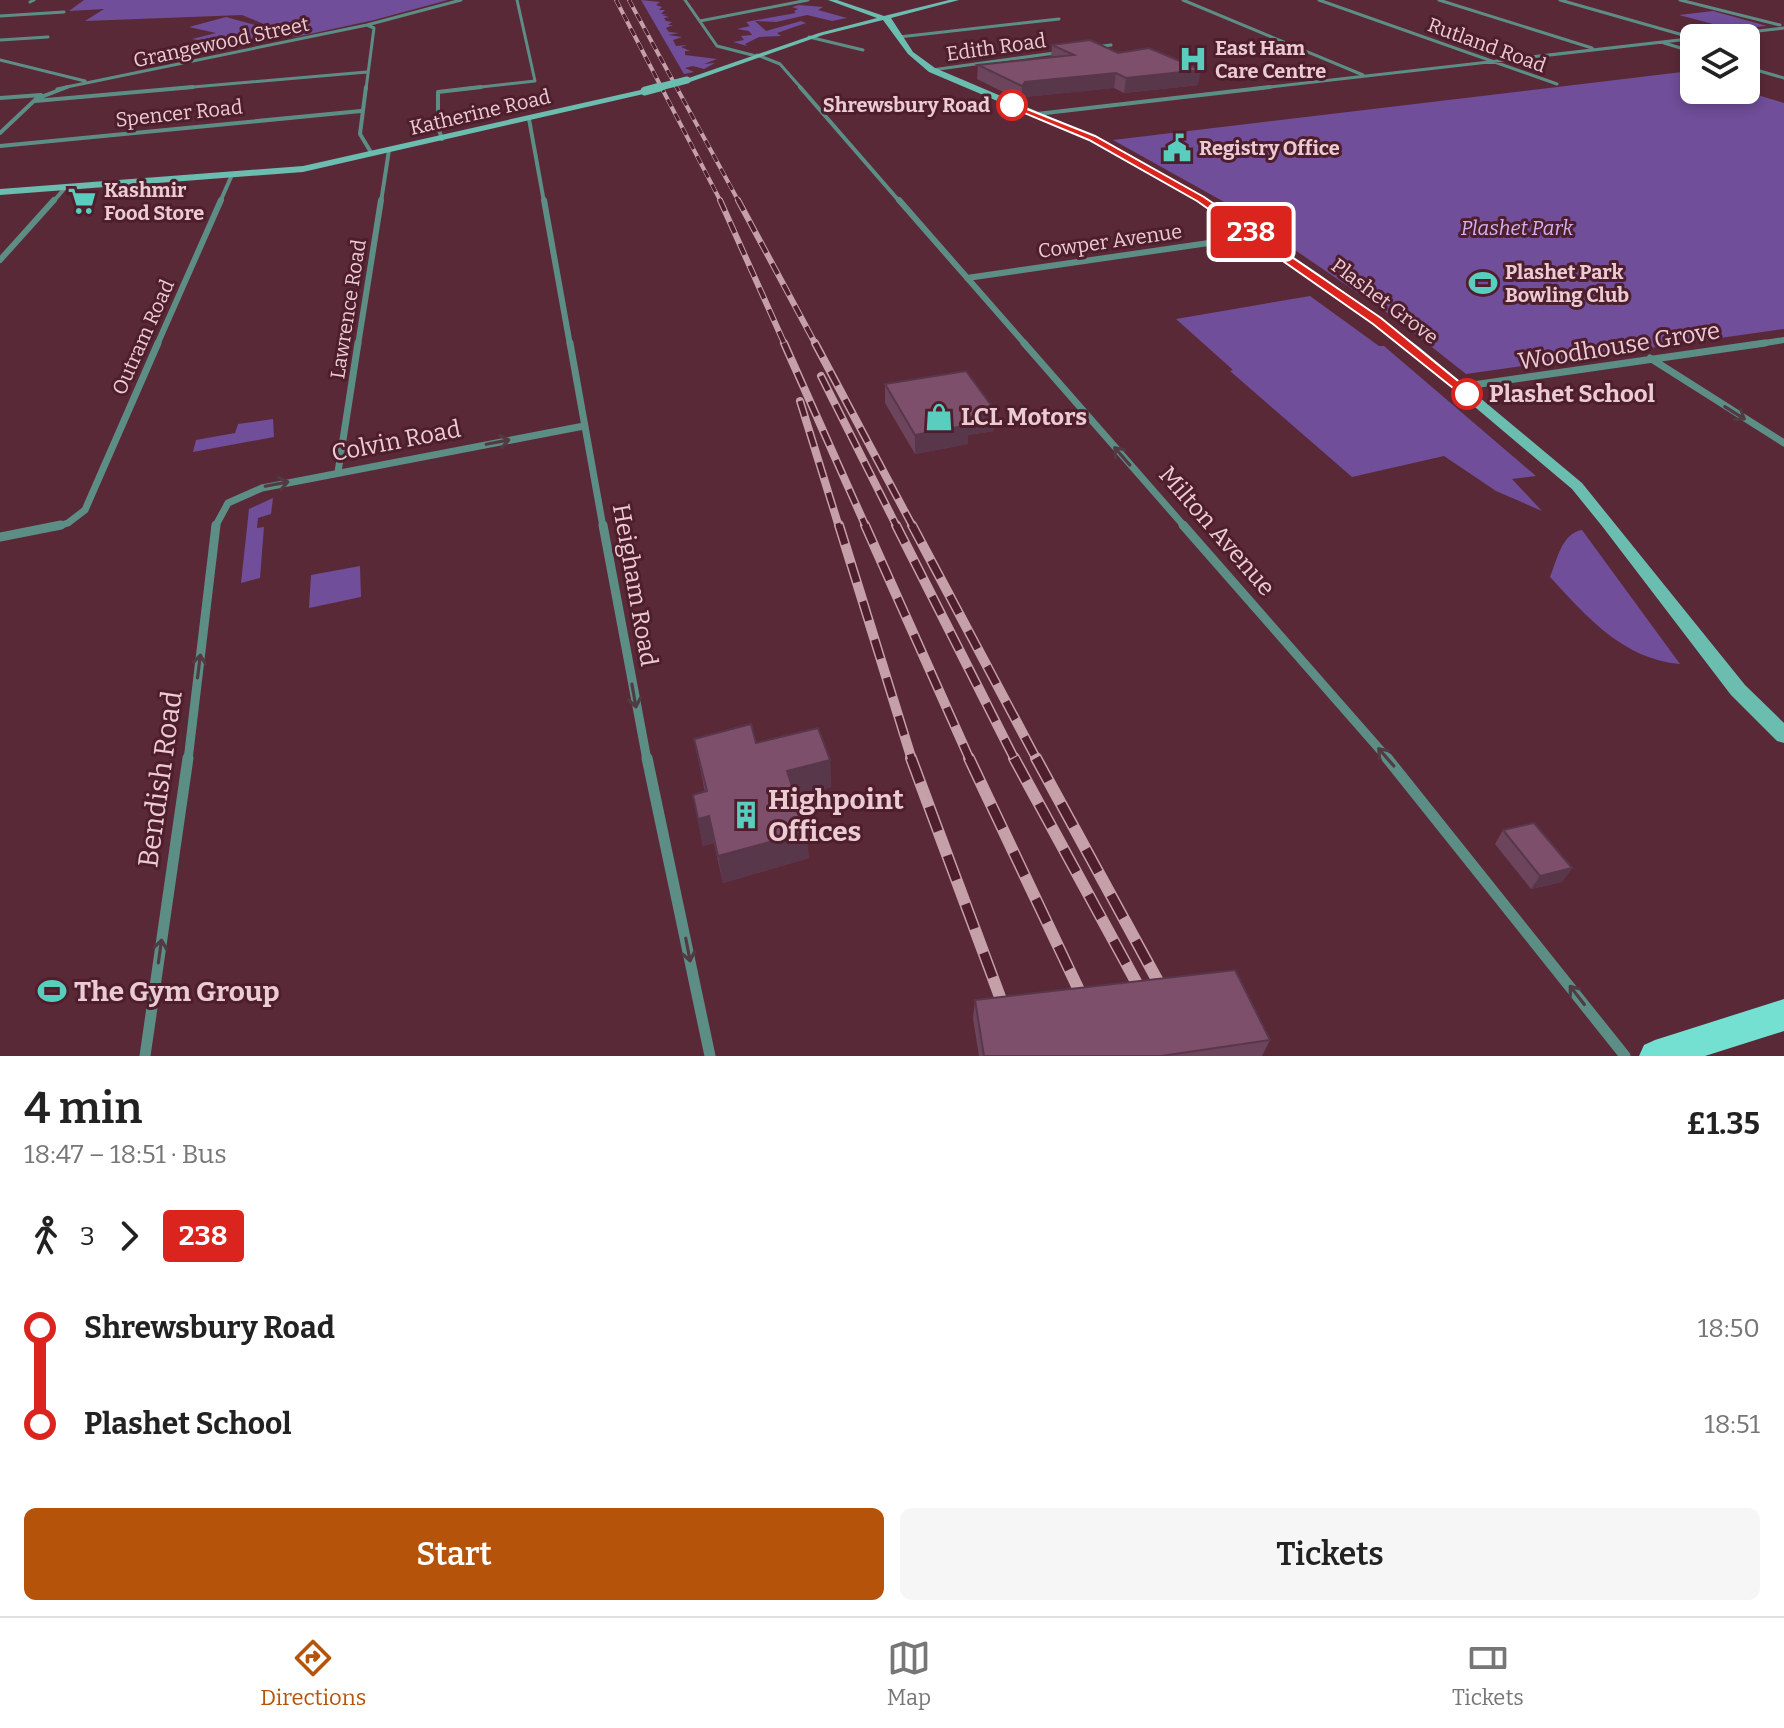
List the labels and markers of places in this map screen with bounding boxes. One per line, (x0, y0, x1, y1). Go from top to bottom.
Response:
place label: East Ham Care Centre (1215, 36, 1326, 83)
hospital icon: East Ham Care Centre (1178, 44, 1208, 74)
marker: Shrewsbury Road (997, 90, 1027, 120)
place label: Shrewsbury Road (823, 93, 990, 117)
public building icon: Registry Office (1162, 133, 1192, 163)
place label: Registry Office (1199, 136, 1340, 160)
place label: Kashmir Food Store (104, 178, 204, 225)
supermarket icon: Kashmir Food Store (67, 186, 97, 216)
place label: Plashet Park Bowling Club (1505, 260, 1629, 307)
sports icon: Plashet Park Bowling Club (1468, 268, 1498, 298)
marker: Plashet School (1452, 379, 1482, 409)
place label: Plashet School (1489, 380, 1656, 408)
shop icon: LCL Motors (924, 402, 954, 432)
place label: LCL Motors (961, 403, 1087, 431)
place label: Highpoint Offices (768, 783, 904, 848)
building icon: Highpoint Offices (731, 800, 761, 830)
place label: The Gym Group (74, 975, 280, 1008)
sports icon: The Gym Group (37, 976, 67, 1006)

